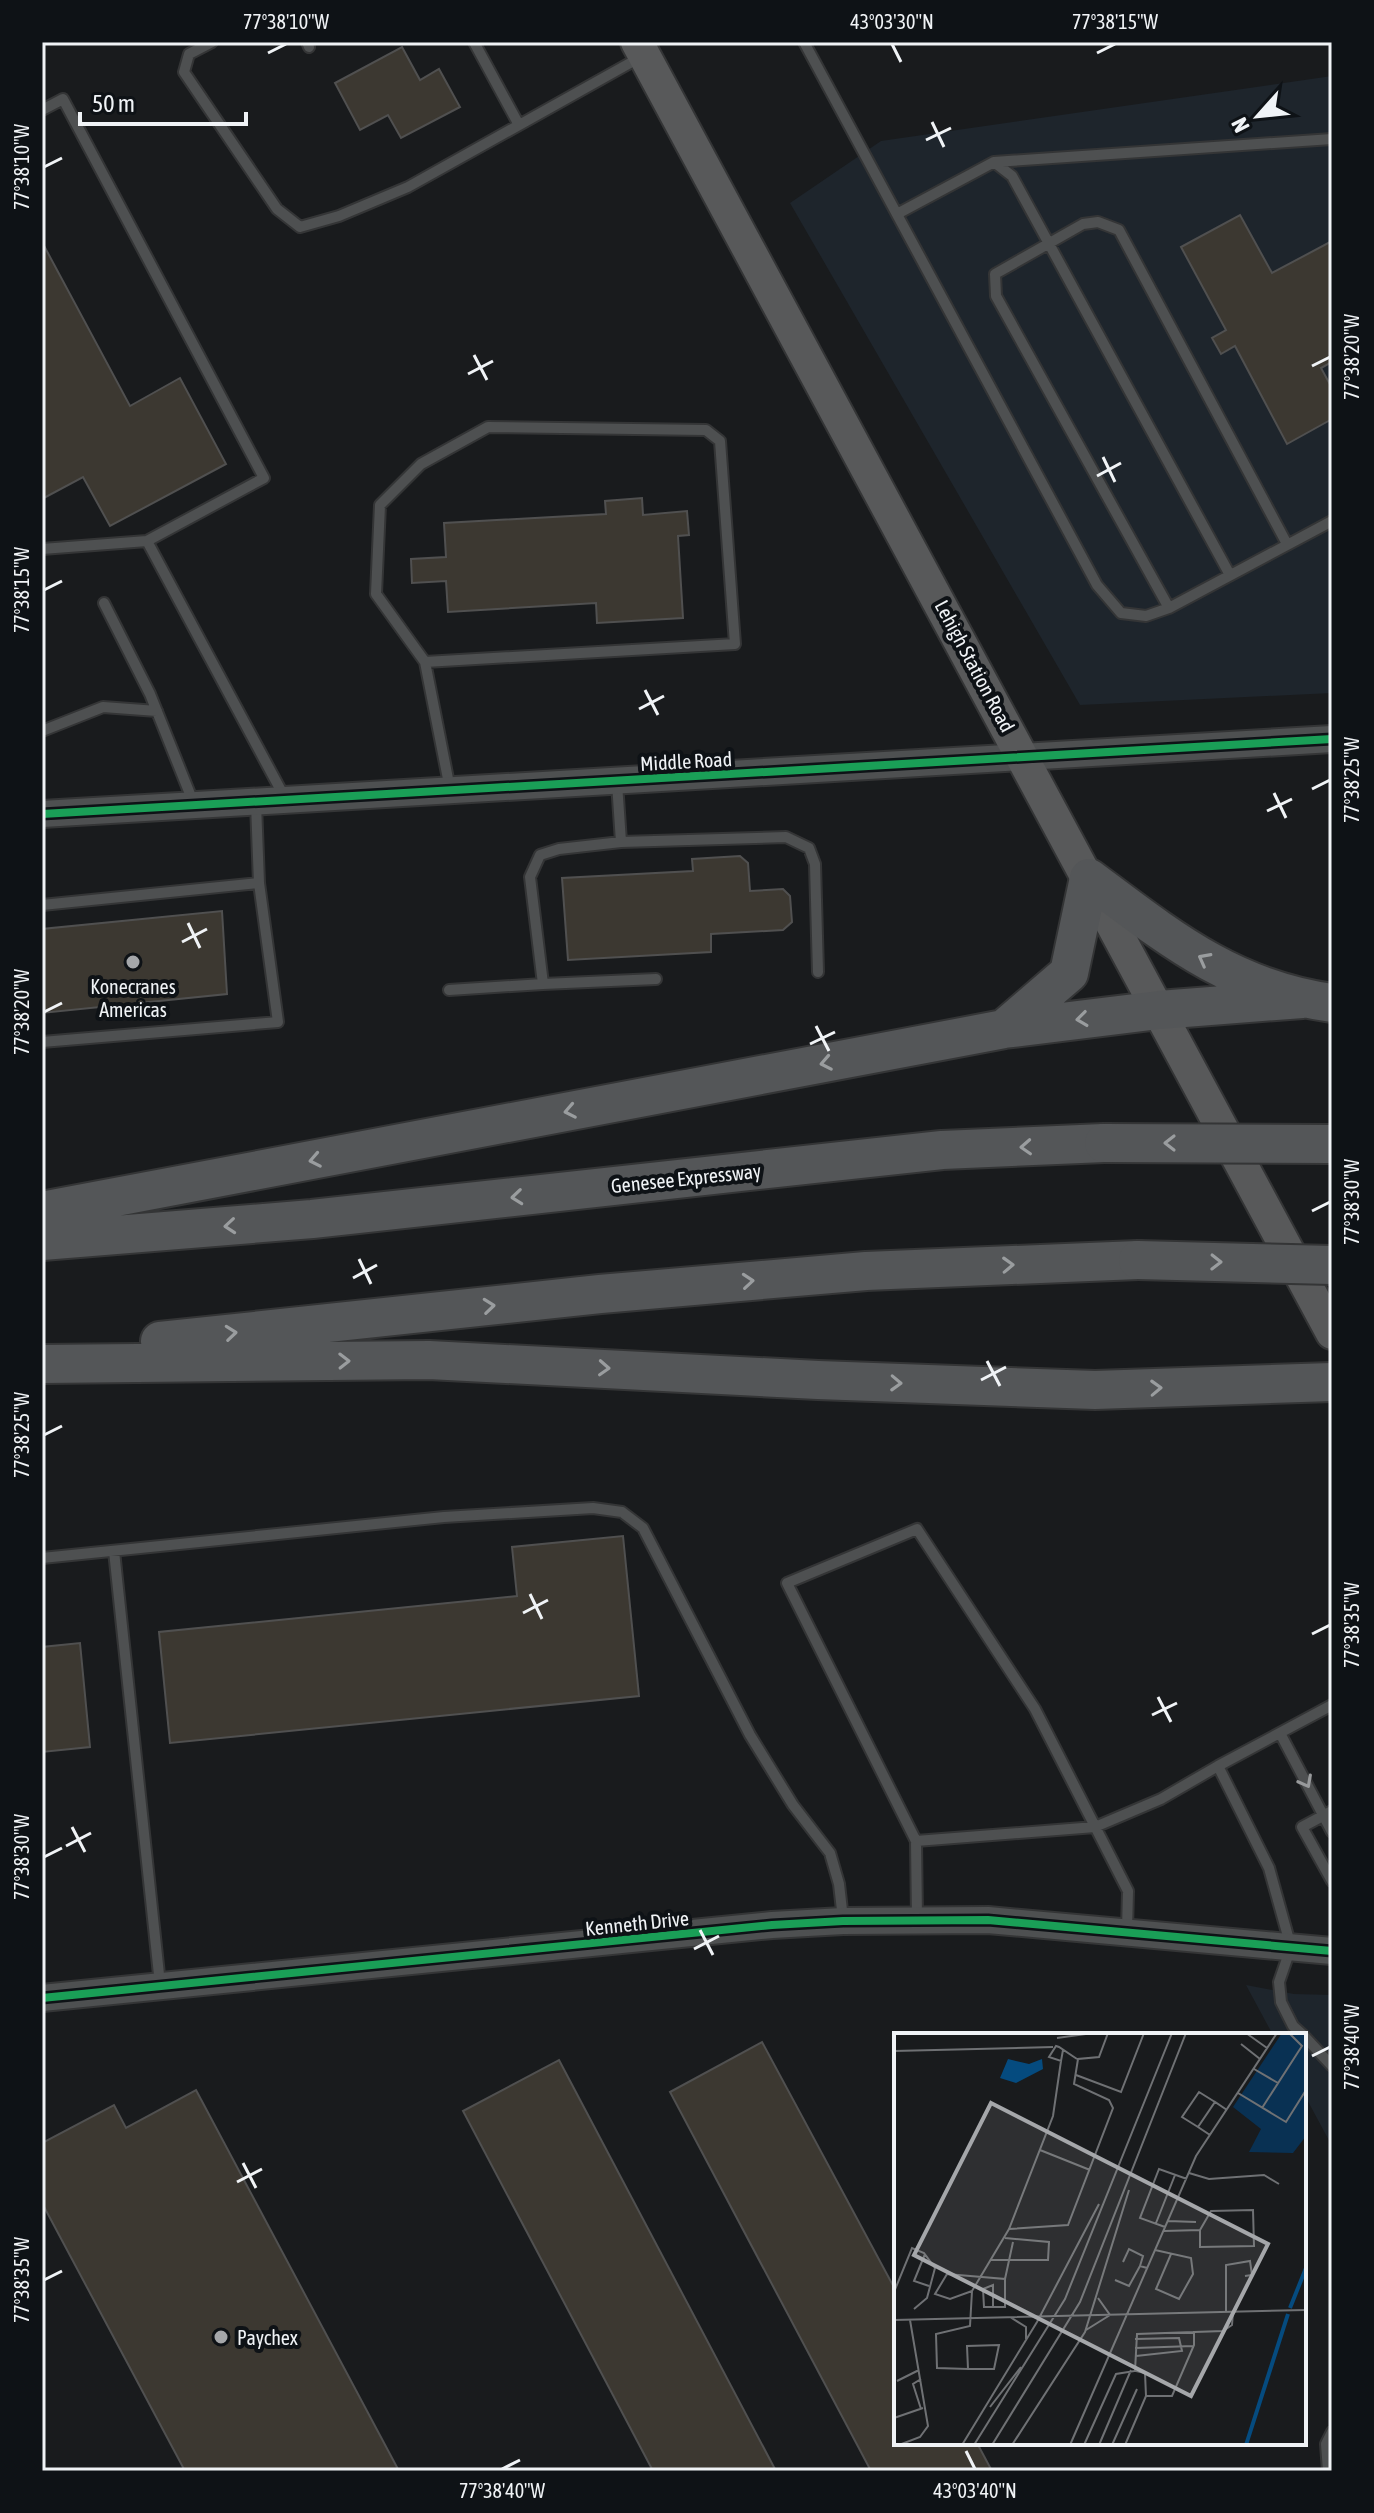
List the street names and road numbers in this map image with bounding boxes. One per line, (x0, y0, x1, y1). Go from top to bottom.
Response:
street label: Lehigh Station Road (931, 596, 1019, 736)
street label: Middle Road (639, 747, 733, 775)
street label: Genesee Expressway (610, 1159, 762, 1197)
street label: Kenneth Drive (584, 1906, 690, 1940)

